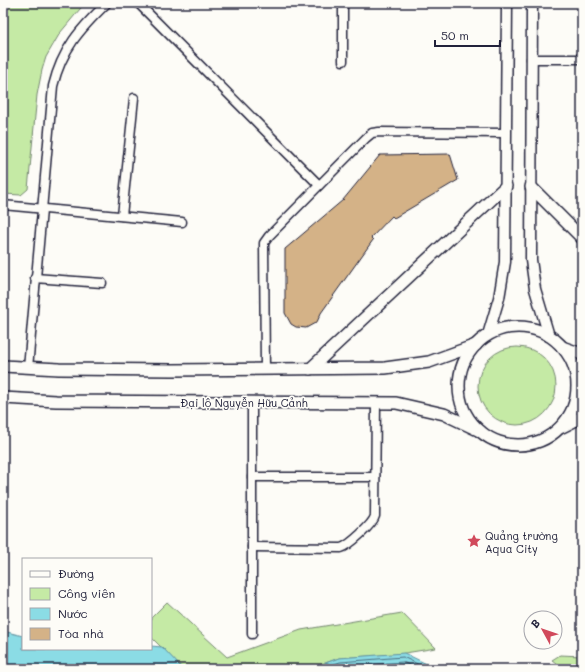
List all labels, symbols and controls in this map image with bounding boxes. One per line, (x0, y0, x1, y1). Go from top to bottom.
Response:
scale bar (435, 22, 500, 48)
text: 50 m (441, 27, 469, 43)
street label: Đại lộ Nguyễn Hữu Cảnh (180, 395, 308, 410)
place label: Quảng trường Aqua City (485, 528, 558, 556)
place icon: Quảng trường Aqua City (466, 533, 482, 549)
legend (22, 558, 152, 650)
text: Đường (58, 565, 94, 581)
text: Công viên (58, 585, 115, 601)
text: Nước (58, 605, 88, 621)
north arrow (523, 610, 563, 650)
text: B (527, 616, 543, 631)
text: Tòa nhà (58, 625, 104, 641)

